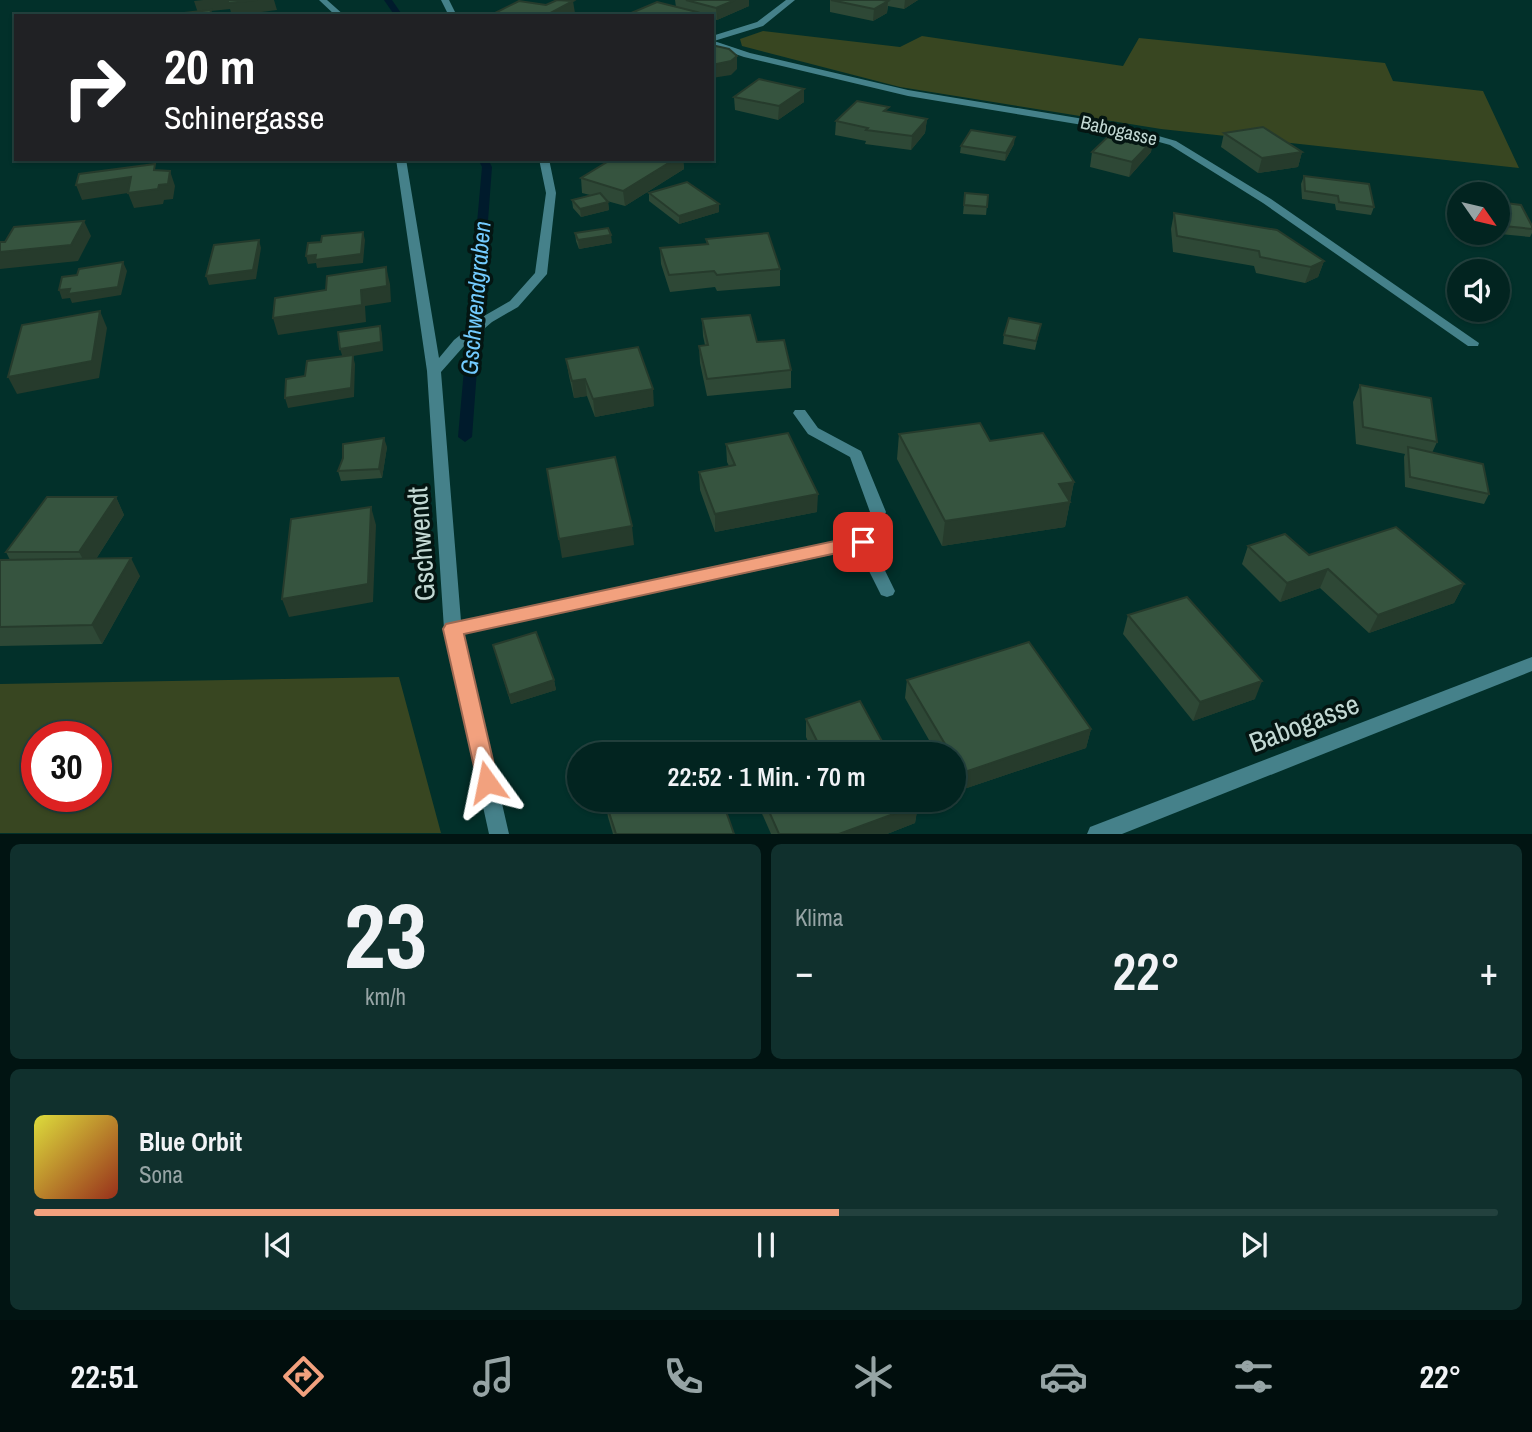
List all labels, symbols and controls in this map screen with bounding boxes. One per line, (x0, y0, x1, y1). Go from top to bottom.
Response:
text: 20 m (164, 33, 256, 99)
icon: right (49, 42, 140, 133)
text: Schinergasse (164, 96, 324, 139)
street label: Babogasse (1078, 109, 1160, 151)
north arrow (1447, 182, 1510, 245)
map controls (1447, 182, 1510, 322)
water label: Gschwendgraben (452, 220, 498, 376)
button: sound (1447, 259, 1510, 322)
street label: Gschwendt (398, 485, 444, 603)
pin (833, 512, 893, 572)
icon: arrive (844, 523, 882, 561)
street label: Babogasse (1244, 685, 1364, 761)
speed limit sign: 30 (21, 721, 112, 812)
position arrow (450, 745, 524, 819)
text: 22:52 · 1 Min. · 70 m (668, 759, 865, 794)
text: 23 (344, 874, 427, 996)
text: Klima (795, 902, 843, 933)
text: 22° (1112, 936, 1181, 1006)
text: − (795, 946, 813, 997)
text: + (1480, 946, 1498, 997)
text: km/h (365, 981, 406, 1012)
text: Blue Orbit (139, 1124, 242, 1159)
text: Sona (139, 1159, 183, 1190)
icon: previous (259, 1226, 297, 1264)
icon: pause (747, 1226, 785, 1264)
icon: next (1235, 1226, 1273, 1264)
icon: directions (279, 1352, 328, 1401)
icon: music (469, 1352, 518, 1401)
icon: phone (659, 1352, 708, 1401)
icon: climate (849, 1352, 898, 1401)
icon: car (1039, 1352, 1088, 1401)
icon: filters (1229, 1352, 1278, 1401)
text: 22:51 (71, 1355, 138, 1398)
text: 22° (1419, 1355, 1461, 1398)

